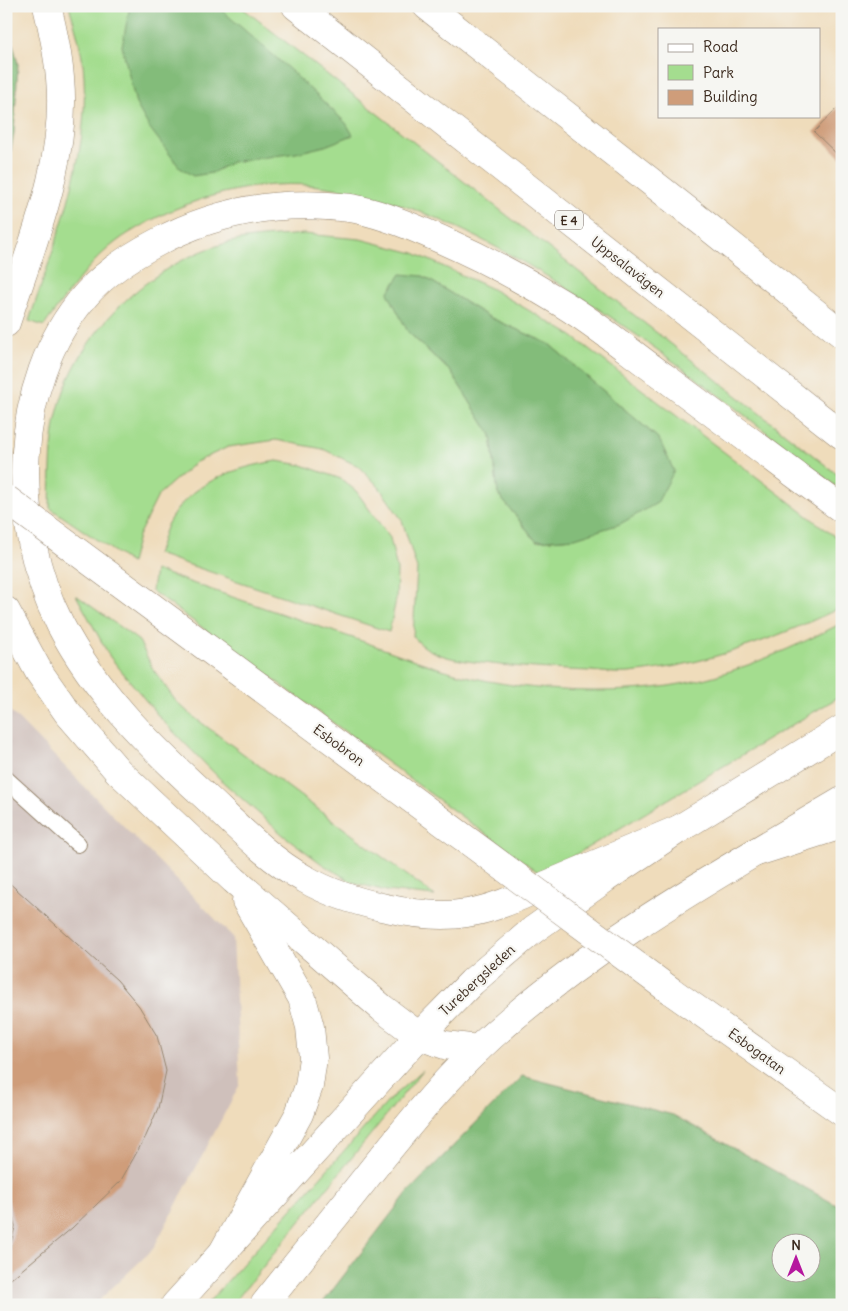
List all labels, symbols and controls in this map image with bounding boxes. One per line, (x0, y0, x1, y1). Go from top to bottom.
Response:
legend (658, 28, 820, 118)
text: Road (703, 37, 738, 56)
text: Park (703, 63, 734, 82)
text: Building (703, 87, 758, 106)
road number: E 4 (555, 210, 583, 230)
street label: Uppsalavägen (587, 233, 669, 301)
street label: Esbobron (310, 720, 368, 770)
street label: Turebergsleden (435, 940, 519, 1020)
street label: Esbogatan (725, 1024, 789, 1078)
north arrow (770, 1234, 820, 1284)
text: N (791, 1236, 801, 1254)

